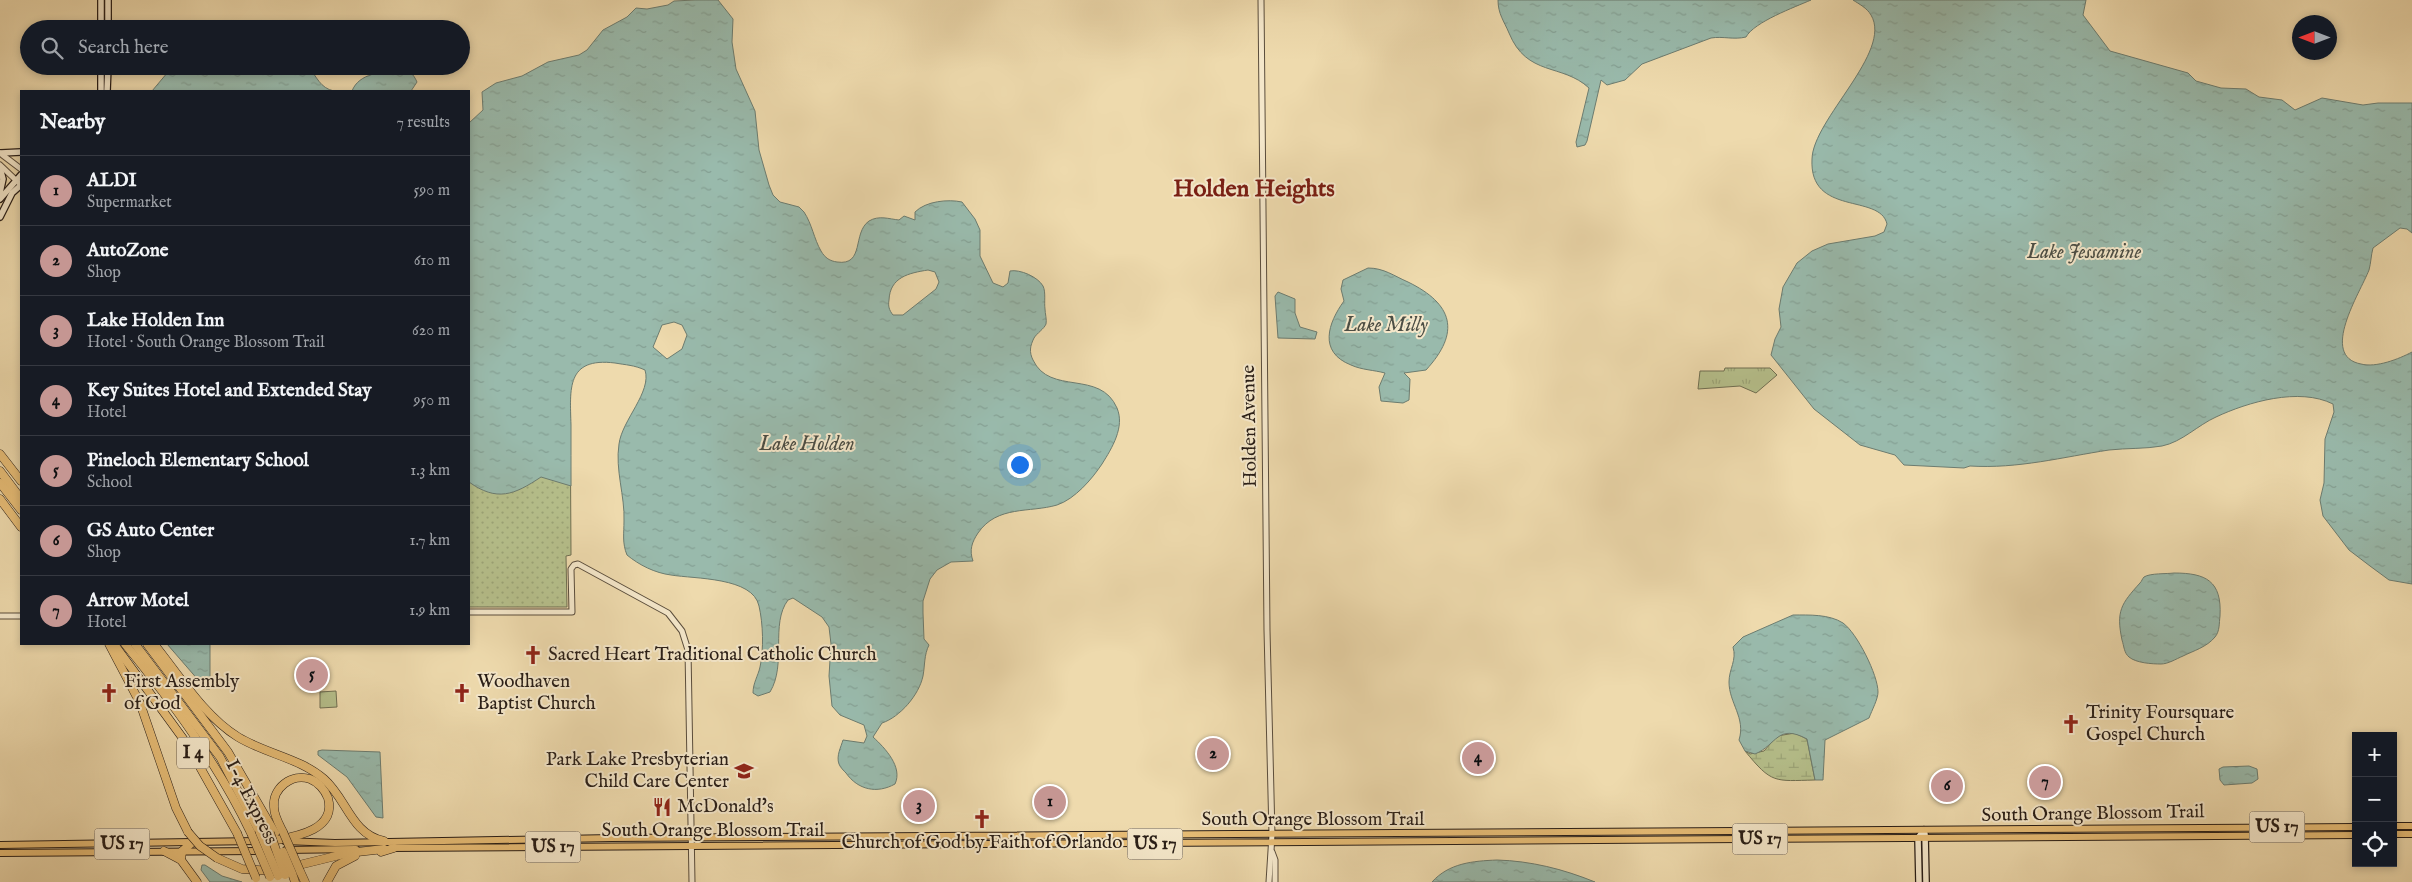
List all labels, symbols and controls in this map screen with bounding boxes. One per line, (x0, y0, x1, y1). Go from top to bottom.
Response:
north arrow (2292, 15, 2337, 60)
search box (20, 20, 470, 75)
icon: search (38, 34, 66, 62)
text: Search here (78, 36, 169, 60)
text: Nearby (40, 109, 105, 136)
text: 7 results (396, 113, 450, 133)
text: ALDI (87, 169, 137, 193)
district label: Holden Heights (1173, 174, 1335, 205)
text: 1 (53, 181, 59, 201)
text: 590 m (414, 181, 450, 201)
text: Supermarket (87, 193, 172, 213)
text: AutoZone (87, 239, 169, 263)
water label: Lake Jessamine (2026, 240, 2141, 265)
text: 2 (52, 251, 60, 271)
text: 610 m (414, 251, 450, 271)
text: Shop (87, 263, 121, 283)
text: Lake Holden Inn (87, 309, 224, 333)
water label: Lake Milly (1343, 313, 1428, 338)
text: 3 (53, 321, 59, 341)
text: 620 m (412, 321, 450, 341)
text: Hotel · South Orange Blossom Trail (87, 333, 325, 353)
street label: Holden Avenue (1237, 364, 1263, 487)
text: Key Suites Hotel and Extended Stay (87, 379, 372, 403)
text: 4 (52, 391, 60, 411)
text: 950 m (414, 391, 450, 411)
text: Hotel (87, 403, 126, 423)
water label: Lake Holden (758, 432, 855, 457)
text: Pineloch Elementary School (87, 449, 309, 473)
your location (1007, 452, 1033, 478)
text: 5 (53, 461, 59, 481)
text: 1.3 km (410, 461, 450, 481)
text: School (87, 473, 132, 493)
text: GS Auto Center (87, 519, 214, 543)
text: 6 (53, 531, 59, 551)
text: 1.7 km (410, 531, 450, 551)
text: Shop (87, 543, 121, 563)
text: Arrow Motel (87, 589, 189, 613)
text: 7 (52, 601, 60, 621)
text: 1.9 km (409, 601, 450, 621)
text: Hotel (87, 613, 126, 633)
place label: Sacred Heart Traditional Catholic Church (548, 643, 877, 667)
church icon: Sacred Heart Traditional Catholic Church (522, 644, 544, 666)
pin: 5 (296, 656, 328, 694)
place label: First Assembly of God (124, 670, 240, 716)
place label: Woodhaven Baptist Church (477, 670, 596, 716)
church icon: First Assembly of God (98, 682, 120, 704)
church icon: Woodhaven Baptist Church (451, 682, 473, 704)
place label: Trinity Foursquare Gospel Church (2086, 701, 2235, 747)
church icon: Trinity Foursquare Gospel Church (2060, 713, 2082, 735)
map controls (2352, 732, 2397, 867)
button: + (2352, 732, 2397, 777)
pin: 2 (1197, 735, 1229, 773)
road number: I 4 (177, 738, 209, 768)
pin: 4 (1462, 739, 1494, 777)
place label: Park Lake Presbyterian Child Care Center (546, 748, 729, 794)
street label: I-4 Express (219, 755, 283, 849)
school or university icon: Park Lake Presbyterian Child Care Center (733, 760, 755, 782)
pin: 7 (2029, 763, 2061, 801)
pin: 6 (1931, 767, 1963, 805)
button: − (2352, 777, 2397, 822)
pin: 1 (1034, 783, 1066, 821)
pin: 3 (903, 787, 935, 825)
place label: McDonald's (677, 795, 774, 819)
restaurant icon: McDonald's (651, 796, 673, 818)
street label: South Orange Blossom Trail (1981, 800, 2205, 828)
church icon: Church of God by Faith of Orlando (971, 808, 993, 830)
street label: South Orange Blossom Trail (1202, 808, 1425, 832)
road number: US 17 (2250, 812, 2304, 842)
street label: South Orange Blossom Trail (602, 819, 825, 843)
button: locate (2352, 822, 2397, 867)
road number: US 17 (1732, 824, 1788, 854)
road number: US 17 (94, 829, 150, 860)
road number: US 17 (1128, 829, 1182, 860)
place label: Church of God by Faith of Orlando (842, 831, 1122, 855)
road number: US 17 (526, 832, 580, 862)

